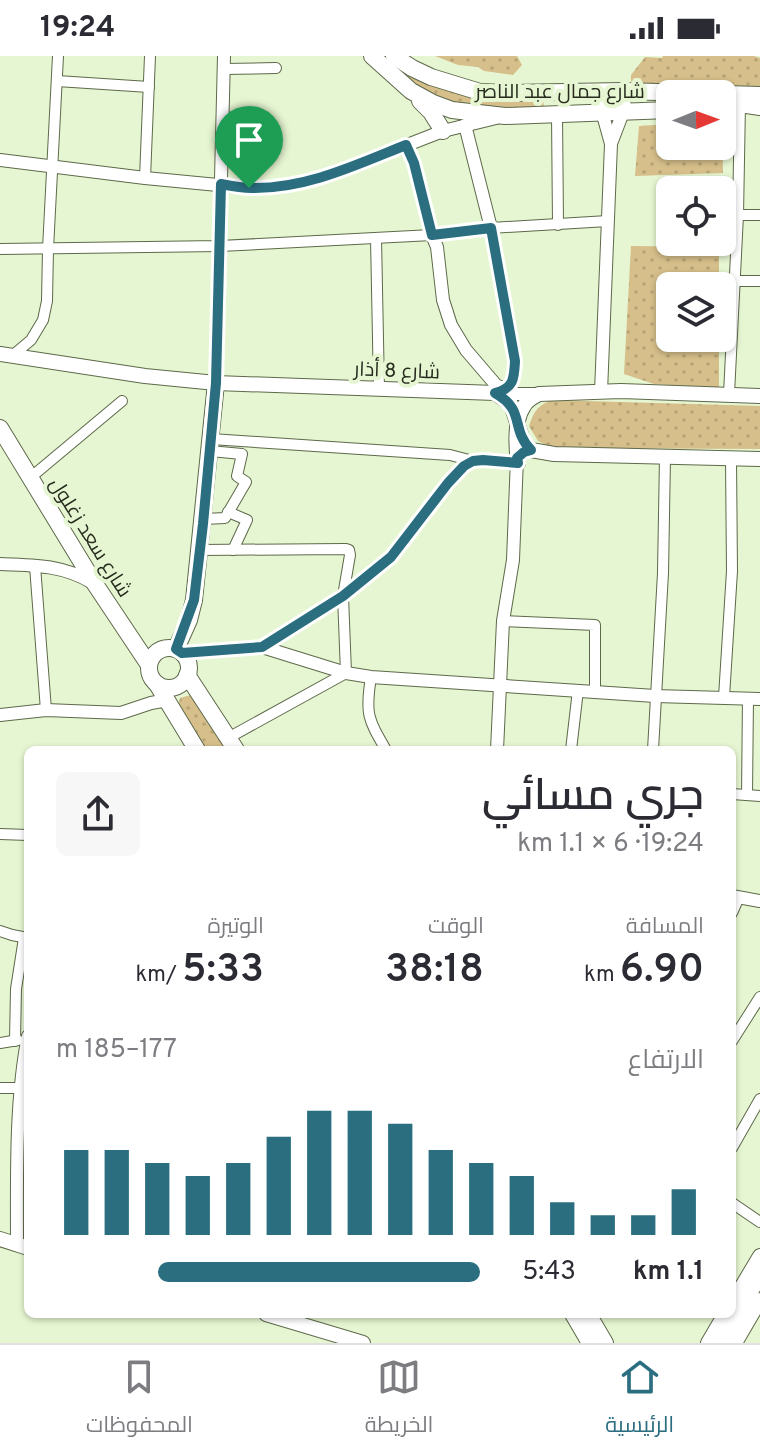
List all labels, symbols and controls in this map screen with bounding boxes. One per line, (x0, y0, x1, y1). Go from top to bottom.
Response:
text: 19:24 (40, 10, 115, 47)
street label: شارع جمال عبد الناصر (474, 80, 645, 106)
north arrow (656, 80, 736, 160)
map controls (656, 80, 736, 352)
pin (215, 106, 283, 188)
icon: arrive (227, 118, 271, 162)
button: locate (656, 176, 736, 256)
button: layers (656, 272, 736, 352)
street label: شارع 8 أذار (352, 356, 440, 386)
street label: شارع سعد زغلول (42, 473, 136, 603)
text: جري مسائي (482, 770, 704, 826)
button: share (56, 772, 140, 856)
text: 19:24 · 6 × 1.1 km (517, 828, 704, 861)
text: الوتيرة (208, 914, 264, 941)
text: الوقت (428, 914, 484, 941)
text: المسافة (626, 914, 704, 941)
text: 5:33 (182, 946, 264, 996)
text: 38:18 (385, 946, 484, 996)
text: 6.90 (620, 946, 704, 996)
text: /km (135, 962, 182, 989)
text: km (584, 962, 620, 989)
text: 177–185 m (56, 1034, 177, 1067)
text: الارتفاع (628, 1045, 704, 1078)
text: 5:43 (522, 1256, 576, 1289)
text: 1.1 km (633, 1256, 704, 1289)
tab: المحفوظات (86, 1355, 193, 1445)
tab: الخريطة (365, 1355, 433, 1445)
tab: الرئيسية (605, 1355, 674, 1445)

